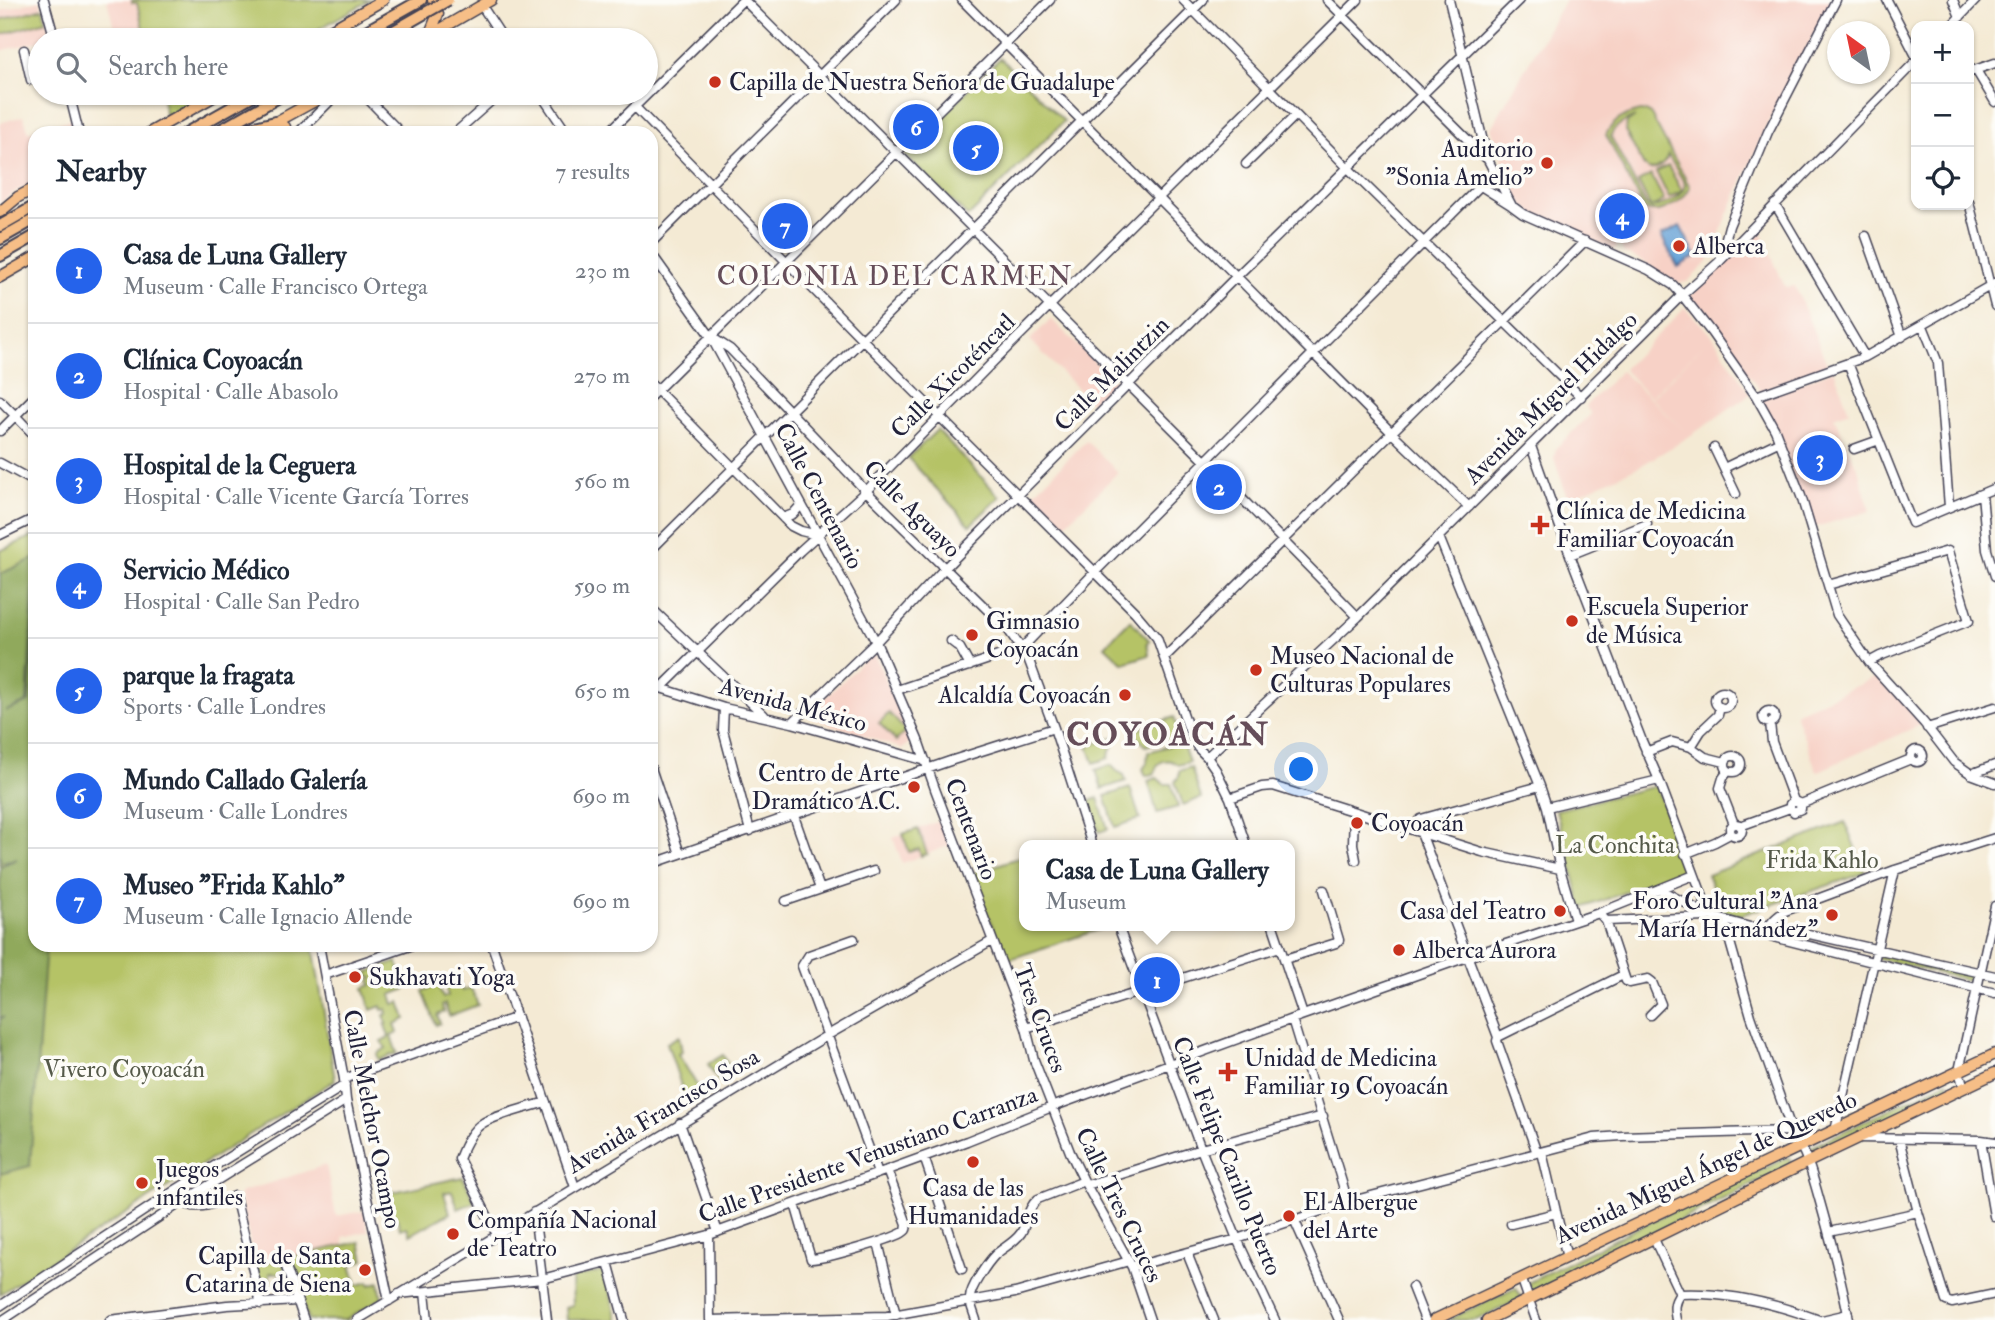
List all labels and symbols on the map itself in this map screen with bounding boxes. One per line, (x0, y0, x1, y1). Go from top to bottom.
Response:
north arrow (1827, 21, 1890, 84)
place label: Capilla de Nuestra Señora de Guadalupe (729, 67, 1115, 98)
marker: Capilla de Nuestra Señora de Guadalupe (707, 74, 723, 90)
pin: 6 (893, 101, 939, 153)
pin: 5 (953, 122, 999, 174)
place label: Auditorio "Sonia Amelio" (1385, 134, 1533, 193)
marker: Auditorio "Sonia Amelio" (1539, 155, 1555, 171)
pin: 4 (1599, 190, 1645, 242)
pin: 7 (762, 200, 808, 252)
place label: Alberca (1692, 231, 1766, 262)
marker: Alberca (1671, 238, 1687, 254)
district label: COLONIA DEL CARMEN (717, 261, 1073, 293)
street label: Avenida Miguel Hidalgo (1457, 305, 1644, 492)
street label: Calle Xicoténcatl (884, 307, 1022, 445)
street label: Calle Malintzin (1048, 310, 1176, 438)
street label: Calle Centenario (767, 418, 871, 574)
pin: 3 (1797, 432, 1843, 484)
street label: Calle Aguayo (857, 454, 967, 564)
pin: 2 (1196, 461, 1242, 513)
place label: Clínica de Medicina Familiar Coyoacán (1556, 496, 1747, 555)
marker: Clínica de Medicina Familiar Coyoacán (1530, 515, 1550, 535)
place label: Escuela Superior de Música (1586, 592, 1748, 651)
place label: Gimnasio Coyoacán (986, 606, 1079, 665)
marker: Escuela Superior de Música (1564, 613, 1580, 629)
marker: Gimnasio Coyoacán (964, 627, 980, 643)
place label: Museo Nacional de Culturas Populares (1270, 641, 1454, 700)
marker: Museo Nacional de Culturas Populares (1248, 662, 1264, 678)
street label: Avenida México (715, 670, 870, 740)
place label: Alcaldía Coyoacán (937, 680, 1111, 711)
marker: Alcaldía Coyoacán (1117, 687, 1133, 703)
district label: COYOACÁN (1066, 714, 1270, 755)
your location (1284, 752, 1318, 786)
place label: Centro de Arte Dramático A.C. (752, 758, 900, 817)
street label: Centenario (937, 774, 1005, 884)
marker: Centro de Arte Dramático A.C. (906, 779, 922, 795)
place label: Coyoacán (1371, 808, 1464, 839)
marker: Coyoacán (1349, 815, 1365, 831)
park label: La Conchita (1555, 830, 1676, 861)
park label: Frida Kahlo (1765, 845, 1879, 876)
place label: Foro Cultural "Ana María Hernández" (1632, 886, 1819, 945)
place label: Casa del Teatro (1400, 896, 1546, 927)
marker: Casa del Teatro (1552, 903, 1568, 919)
marker: Foro Cultural "Ana María Hernández" (1824, 907, 1840, 923)
place label: Alberca Aurora (1412, 935, 1557, 966)
marker: Alberca Aurora (1391, 942, 1407, 958)
pin: 1 (1134, 954, 1180, 1006)
street label: Tres Cruces (1006, 959, 1074, 1077)
place label: Sukhavati Yoga (369, 962, 516, 993)
marker: Sukhavati Yoga (347, 969, 363, 985)
street label: Calle Melchor Ocampo (336, 1007, 408, 1231)
street label: Calle Felipe Carillo Puerto (1165, 1032, 1289, 1280)
street label: Avenida Francisco Sosa (560, 1041, 766, 1181)
place label: Unidad de Medicina Familiar 19 Coyoacán (1244, 1043, 1448, 1102)
park label: Vivero Coyoacán (43, 1054, 205, 1085)
marker: Unidad de Medicina Familiar 19 Coyoacán (1218, 1062, 1238, 1082)
street label: Calle Presidente Venustiano Carranza (694, 1079, 1043, 1231)
street label: Avenida Miguel Ángel de Quevedo (1549, 1083, 1862, 1252)
street label: Calle Tres Cruces (1068, 1122, 1170, 1288)
place label: Juegos infantiles (155, 1154, 243, 1213)
marker: Casa de las Humanidades (965, 1154, 981, 1170)
place label: Casa de las Humanidades (908, 1173, 1038, 1232)
marker: Juegos infantiles (134, 1175, 150, 1191)
place label: El Albergue del Arte (1303, 1187, 1418, 1246)
place label: Compañía Nacional de Teatro (467, 1205, 657, 1264)
marker: El Albergue del Arte (1281, 1208, 1297, 1224)
marker: Compañía Nacional de Teatro (445, 1226, 461, 1242)
place label: Capilla de Santa Catarina de Siena (185, 1241, 352, 1300)
marker: Capilla de Santa Catarina de Siena (357, 1262, 373, 1278)

